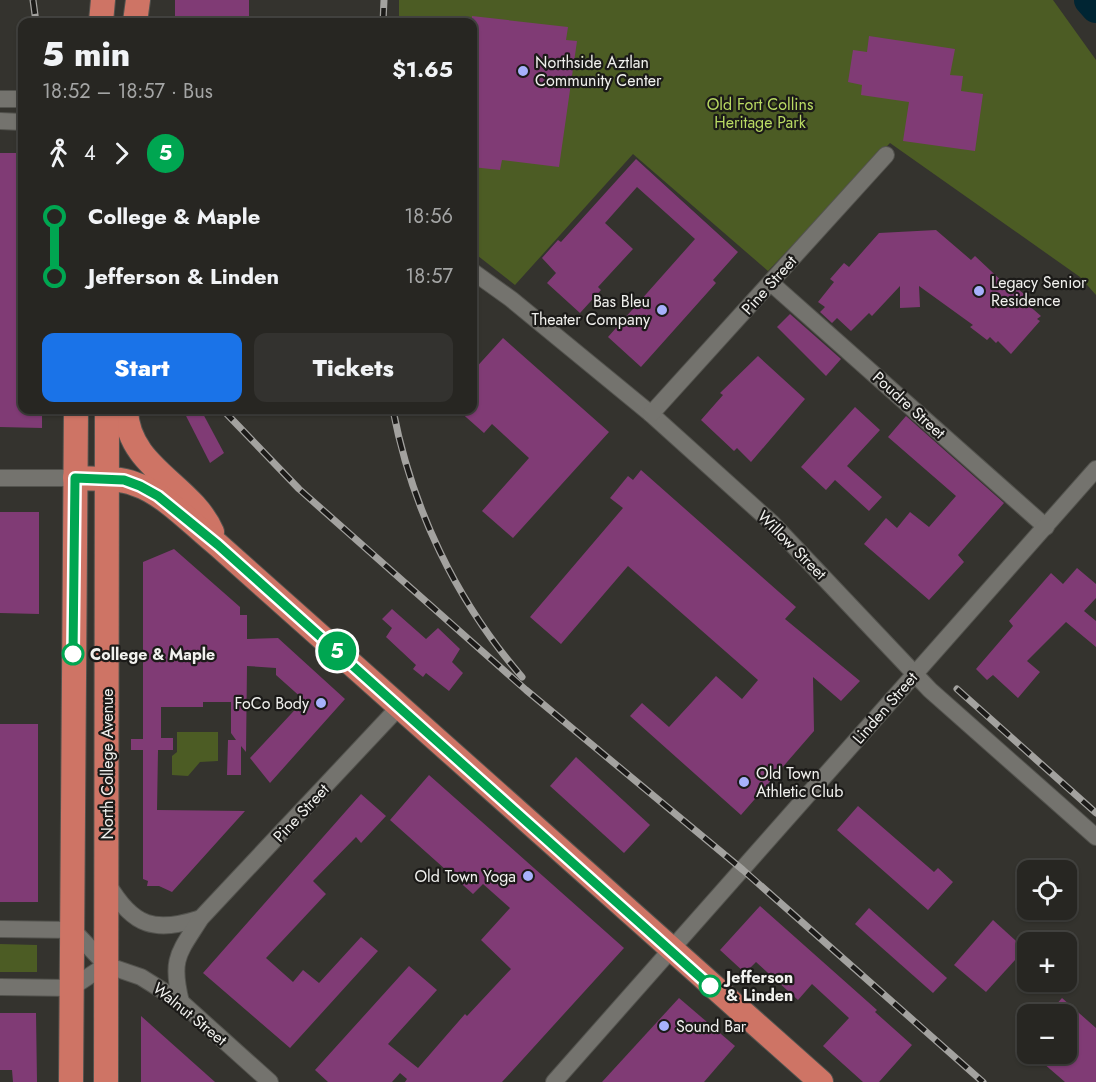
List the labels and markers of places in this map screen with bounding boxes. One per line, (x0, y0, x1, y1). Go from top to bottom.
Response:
place label: Northside Aztlan Community Center (535, 51, 662, 92)
marker: Northside Aztlan Community Center (516, 64, 530, 78)
place label: Legacy Senior Residence (991, 271, 1087, 312)
marker: Legacy Senior Residence (972, 284, 986, 298)
place label: Bas Bleu Theater Company (532, 290, 651, 331)
marker: Bas Bleu Theater Company (655, 303, 669, 317)
marker: College & Maple (62, 643, 84, 665)
place label: College & Maple (90, 643, 215, 666)
place label: FoCo Body (234, 692, 310, 715)
marker: FoCo Body (314, 696, 328, 710)
place label: Old Town Athletic Club (756, 762, 843, 803)
marker: Old Town Athletic Club (737, 775, 751, 789)
place label: Old Town Yoga (414, 865, 516, 888)
marker: Old Town Yoga (521, 869, 535, 883)
place label: Jefferson & Linden (723, 966, 793, 1007)
marker: Jefferson & Linden (699, 975, 721, 997)
place label: Sound Bar (676, 1015, 747, 1038)
marker: Sound Bar (657, 1019, 671, 1033)

